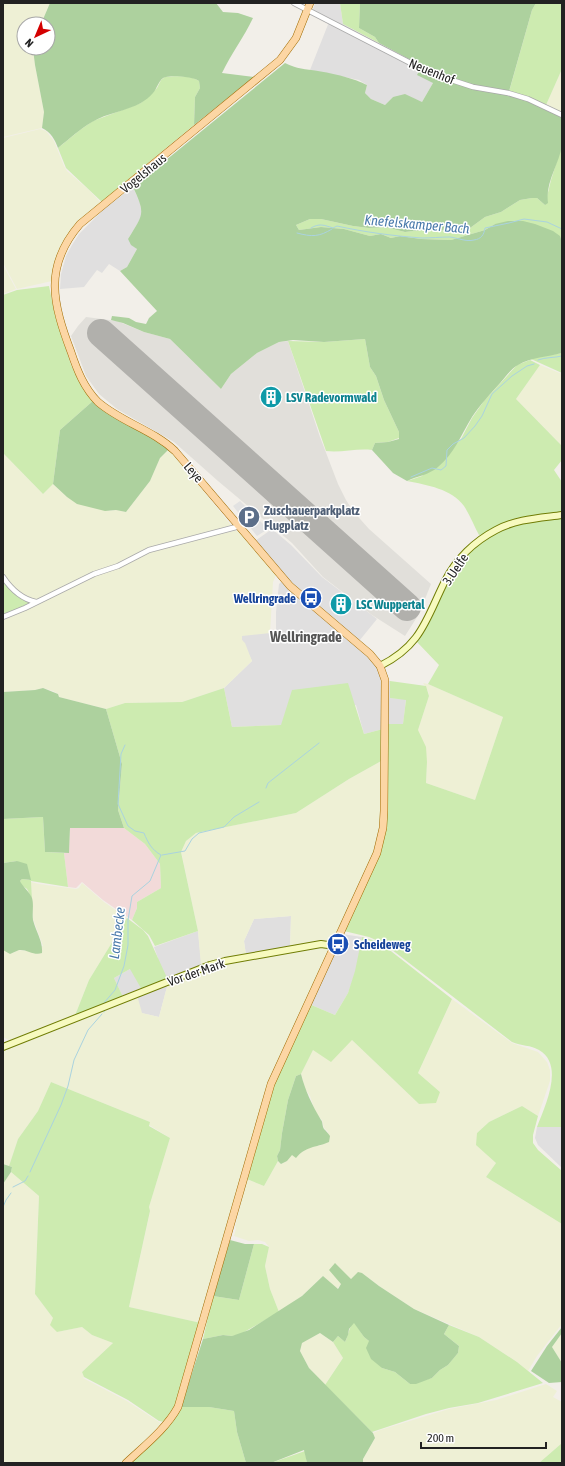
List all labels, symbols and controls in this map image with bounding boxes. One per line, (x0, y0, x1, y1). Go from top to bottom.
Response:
north arrow (16, 16, 56, 56)
text: N (23, 37, 36, 50)
street label: Neuenhof (407, 56, 457, 88)
street label: Vogelshaus (117, 150, 170, 196)
water label: Knefelskamper Bach (364, 211, 470, 237)
building icon: LSV Radevormwald (258, 384, 284, 410)
place label: LSV Radevormwald (286, 390, 377, 405)
street label: Leye (181, 459, 207, 486)
place label: Zuschauerparkplatz Flugplatz (264, 503, 360, 533)
parking icon: Zuschauerparkplatz Flugplatz (236, 504, 262, 530)
street label: 3.Uelfe (439, 551, 471, 588)
bus stop icon: Wellringrade (298, 585, 324, 611)
place label: Wellringrade (233, 591, 296, 606)
building icon: LSC Wuppertal (328, 591, 354, 617)
place label: LSC Wuppertal (356, 597, 425, 612)
district label: Wellringrade (269, 628, 342, 645)
water label: Lambecke (106, 906, 128, 960)
bus stop icon: Scheideweg (325, 931, 351, 957)
place label: Scheideweg (354, 937, 411, 952)
street label: Vor der Mark (165, 956, 227, 989)
scale bar (421, 1424, 546, 1450)
text: 200 m (427, 1431, 454, 1445)

